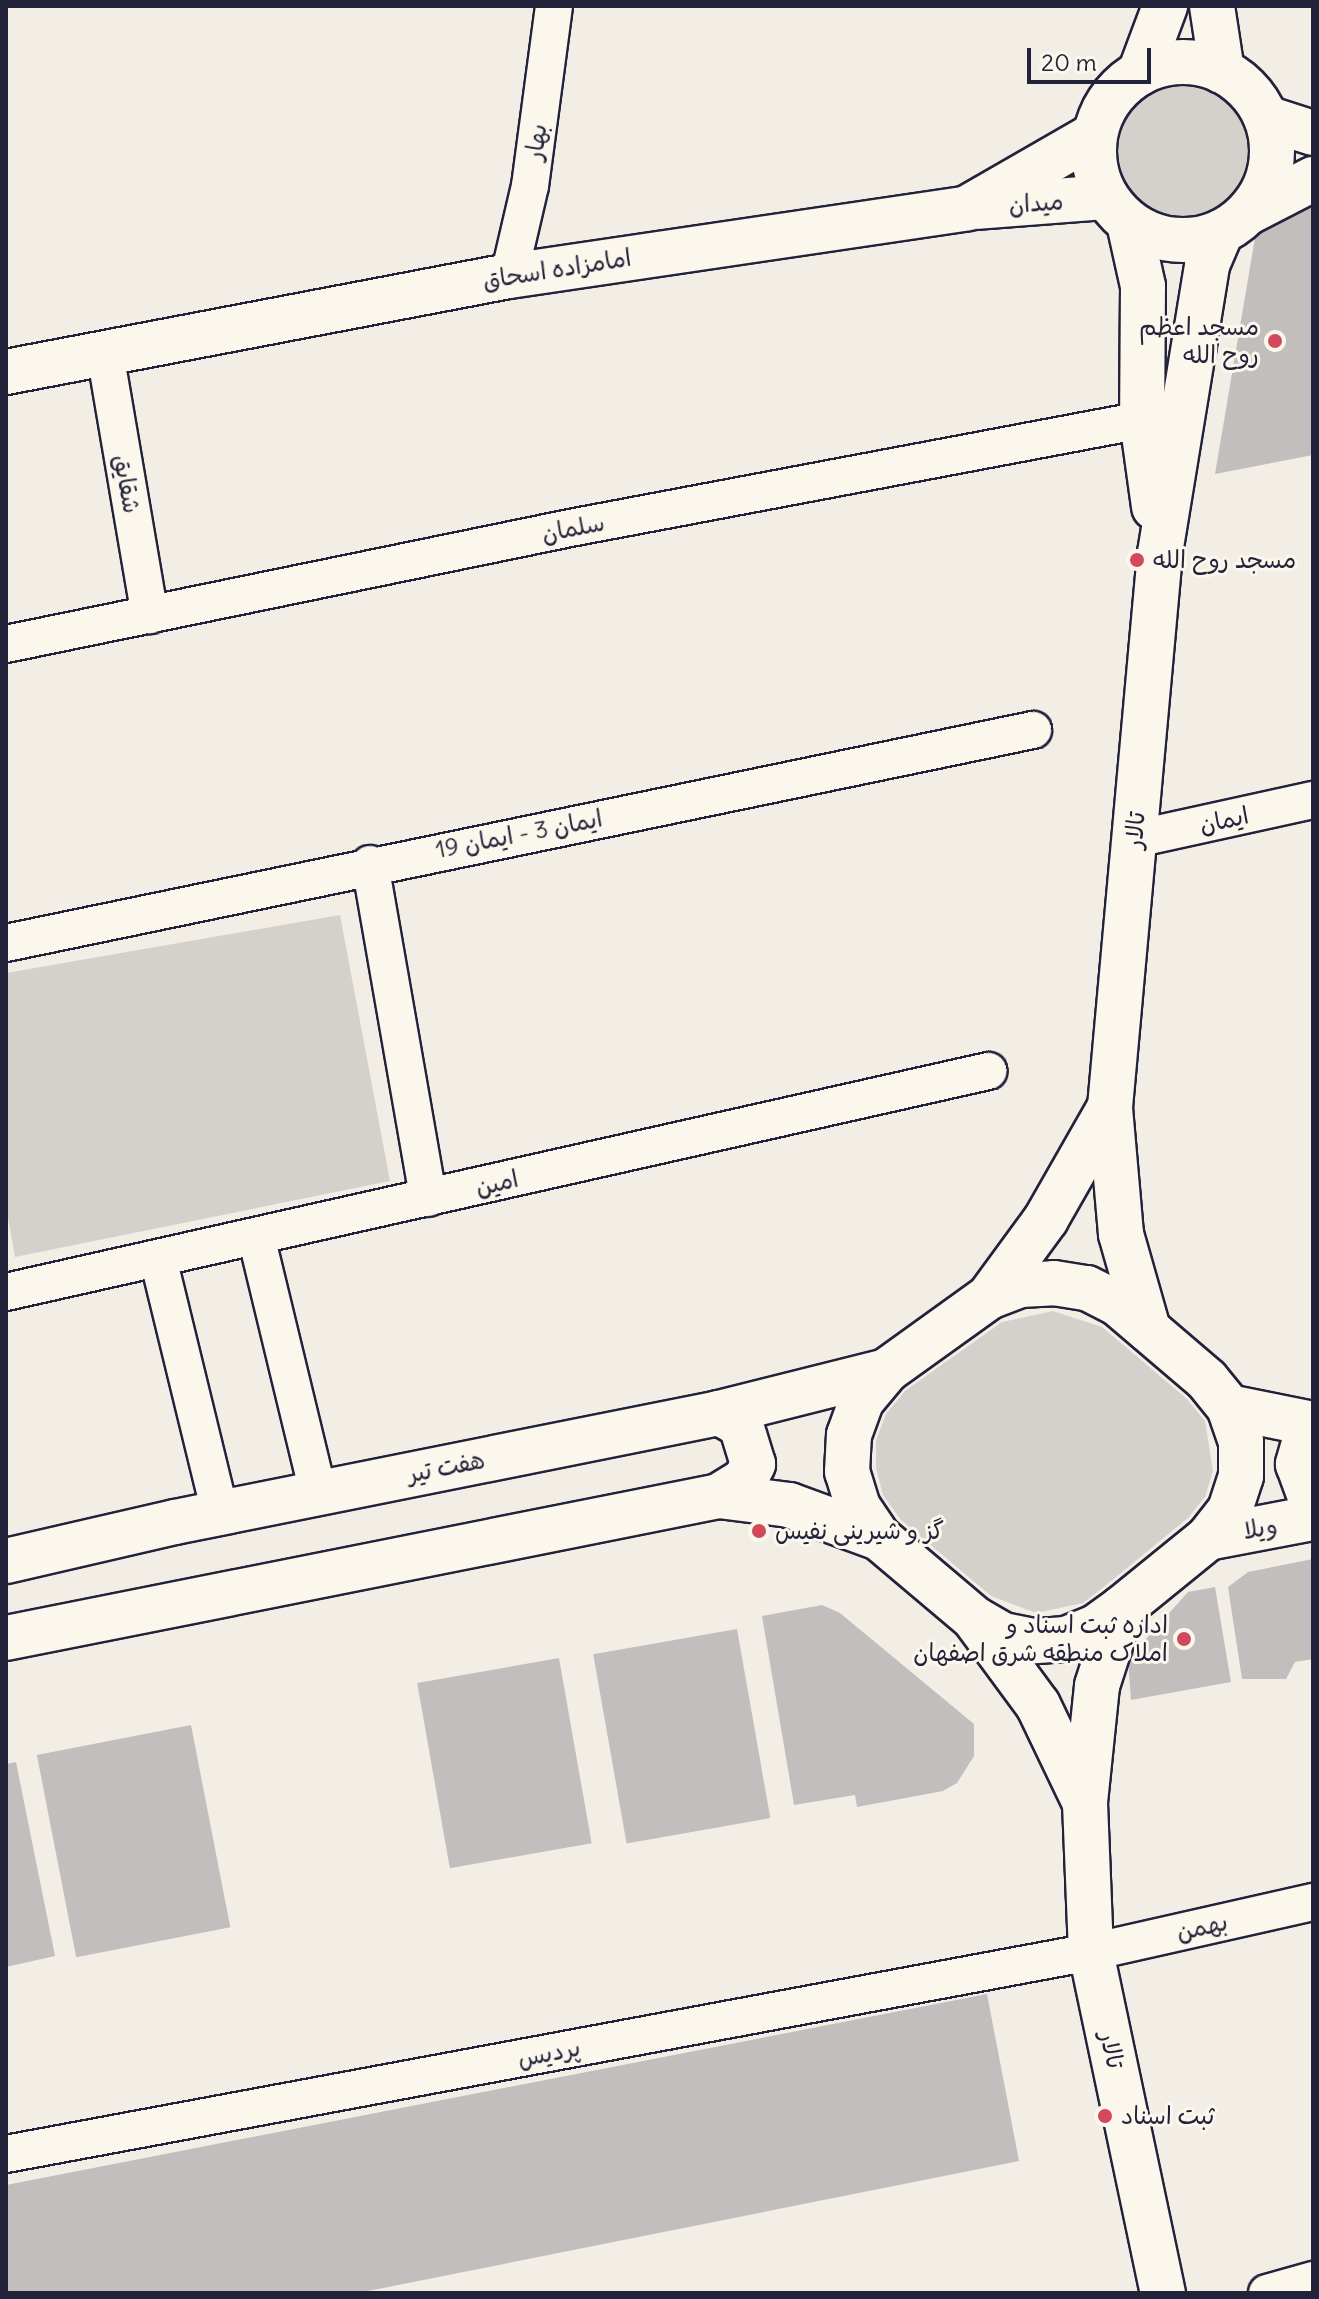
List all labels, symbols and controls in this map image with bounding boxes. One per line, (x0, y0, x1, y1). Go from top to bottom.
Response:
scale bar (1031, 32, 1155, 82)
text: 20 m (1041, 47, 1097, 77)
street label: بهار (519, 122, 553, 162)
street label: میدان (1008, 187, 1064, 219)
street label: امامزاده اسحاق (481, 243, 633, 295)
place label: مسجد اعظم روح الله (1139, 313, 1259, 369)
marker: مسجد اعظم روح الله (1266, 332, 1284, 350)
street label: شقایق (108, 452, 146, 516)
street label: سلمان (539, 508, 607, 548)
place label: مسجد روح الله (1153, 546, 1296, 574)
marker: مسجد روح الله (1128, 551, 1146, 569)
street label: ایمان (1197, 801, 1251, 839)
street label: ایمان 3 - ایمان 19 (433, 804, 605, 864)
street label: تالار (1119, 810, 1151, 850)
street label: امین (473, 1164, 521, 1202)
street label: هفت تیر (405, 1445, 487, 1489)
street label: ویلا (1240, 1511, 1280, 1545)
place label: گز و شیرینی نفیس (775, 1517, 944, 1545)
marker: گز و شیرینی نفیس (750, 1522, 768, 1540)
place label: اداره ثبت اسناد و املاک منطقه شرق اصفهان (913, 1611, 1168, 1667)
marker: اداره ثبت اسناد و املاک منطقه شرق اصفهان (1175, 1630, 1193, 1648)
street label: بهمن (1174, 1907, 1230, 1947)
street label: تالار (1094, 2029, 1130, 2071)
street label: پردیس (515, 2033, 583, 2073)
place label: ثبت اسناد (1121, 2102, 1214, 2130)
marker: ثبت اسناد (1096, 2107, 1114, 2125)

